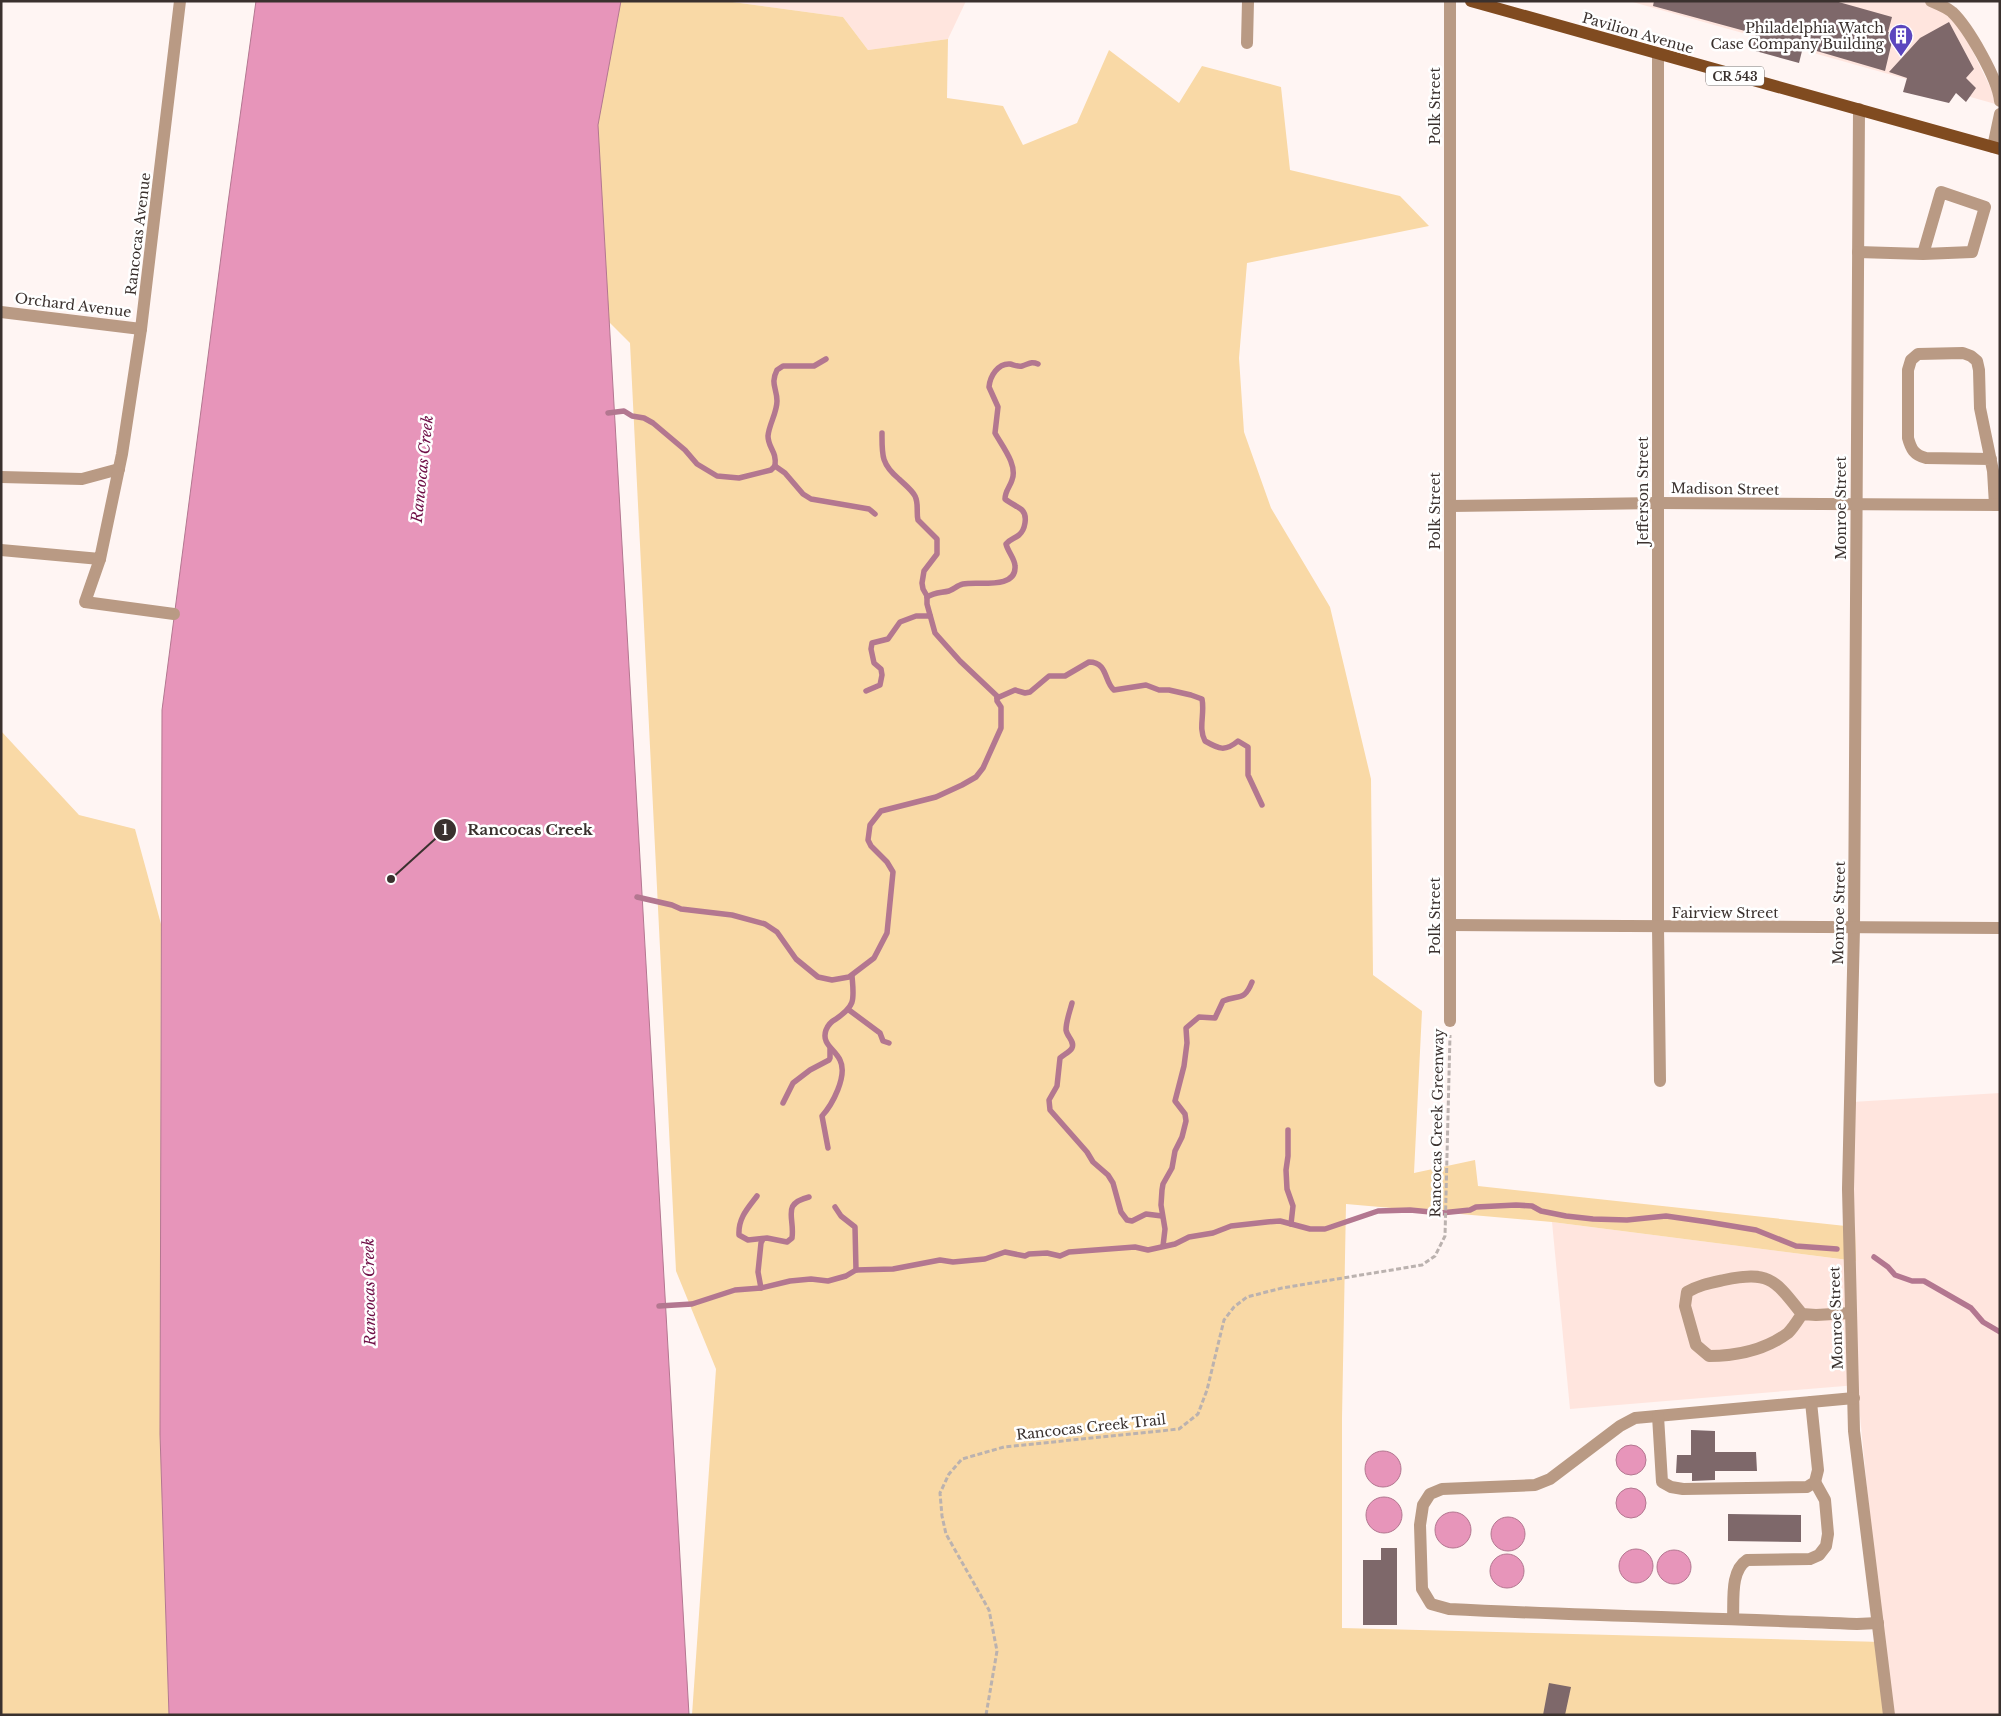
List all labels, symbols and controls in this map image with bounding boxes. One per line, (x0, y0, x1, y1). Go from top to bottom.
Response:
street label: Pavilion Avenue (1580, 8, 1696, 58)
place label: Philadelphia Watch Case Company Building (1710, 19, 1885, 53)
building icon: Philadelphia Watch Case Company Building (1888, 23, 1914, 57)
road number: CR 543 (1706, 66, 1764, 85)
street label: Polk Street (1426, 67, 1444, 145)
street label: Rancocas Avenue (122, 172, 154, 296)
street label: Orchard Avenue (14, 289, 132, 321)
water label: Rancocas Creek (407, 414, 437, 525)
street label: Jefferson Street (1634, 436, 1652, 548)
street label: Monroe Street (1832, 456, 1850, 560)
street label: Polk Street (1426, 472, 1444, 550)
street label: Madison Street (1671, 479, 1780, 499)
callout: Rancocas Creek (432, 815, 603, 845)
text: 1 (442, 820, 449, 839)
text: Rancocas Creek (467, 820, 594, 839)
street label: Monroe Street (1829, 860, 1849, 965)
street label: Polk Street (1426, 877, 1444, 955)
street label: Fairview Street (1672, 904, 1779, 922)
street label: Rancocas Creek Greenway (1426, 1028, 1448, 1218)
water label: Rancocas Creek (359, 1238, 379, 1347)
street label: Monroe Street (1825, 1265, 1847, 1370)
street label: Rancocas Creek Trail (1015, 1410, 1167, 1444)

